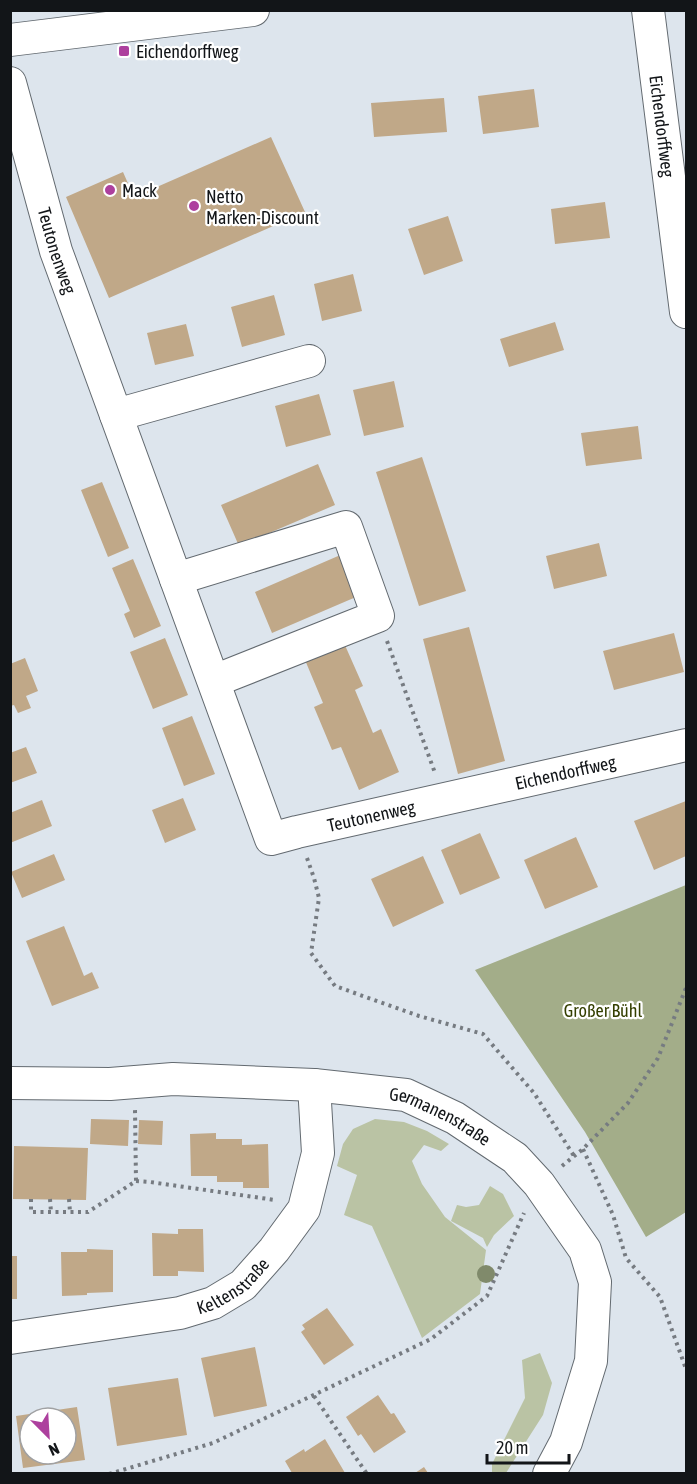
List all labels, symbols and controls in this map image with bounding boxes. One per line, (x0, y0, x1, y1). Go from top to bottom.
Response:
place label: Eichendorffweg (136, 41, 239, 62)
marker: Eichendorffweg (117, 44, 131, 58)
street label: Eichendorffweg (646, 74, 679, 179)
place label: Mack (122, 180, 157, 201)
marker: Mack (103, 183, 117, 197)
place label: Netto Marken-Discount (206, 186, 319, 228)
marker: Netto Marken-Discount (187, 199, 201, 213)
street label: Teutonenweg (34, 205, 81, 297)
street label: Eichendorffweg (513, 751, 618, 793)
street label: Teutonenweg (325, 795, 417, 835)
park label: Großer Bühl (564, 1000, 642, 1021)
street label: Germanenstraße (388, 1083, 495, 1149)
street label: Keltenstraße (194, 1253, 273, 1318)
north arrow (18, 1406, 78, 1466)
scale bar (487, 1427, 570, 1465)
text: 20 m (496, 1437, 528, 1458)
text: N (46, 1440, 62, 1460)

